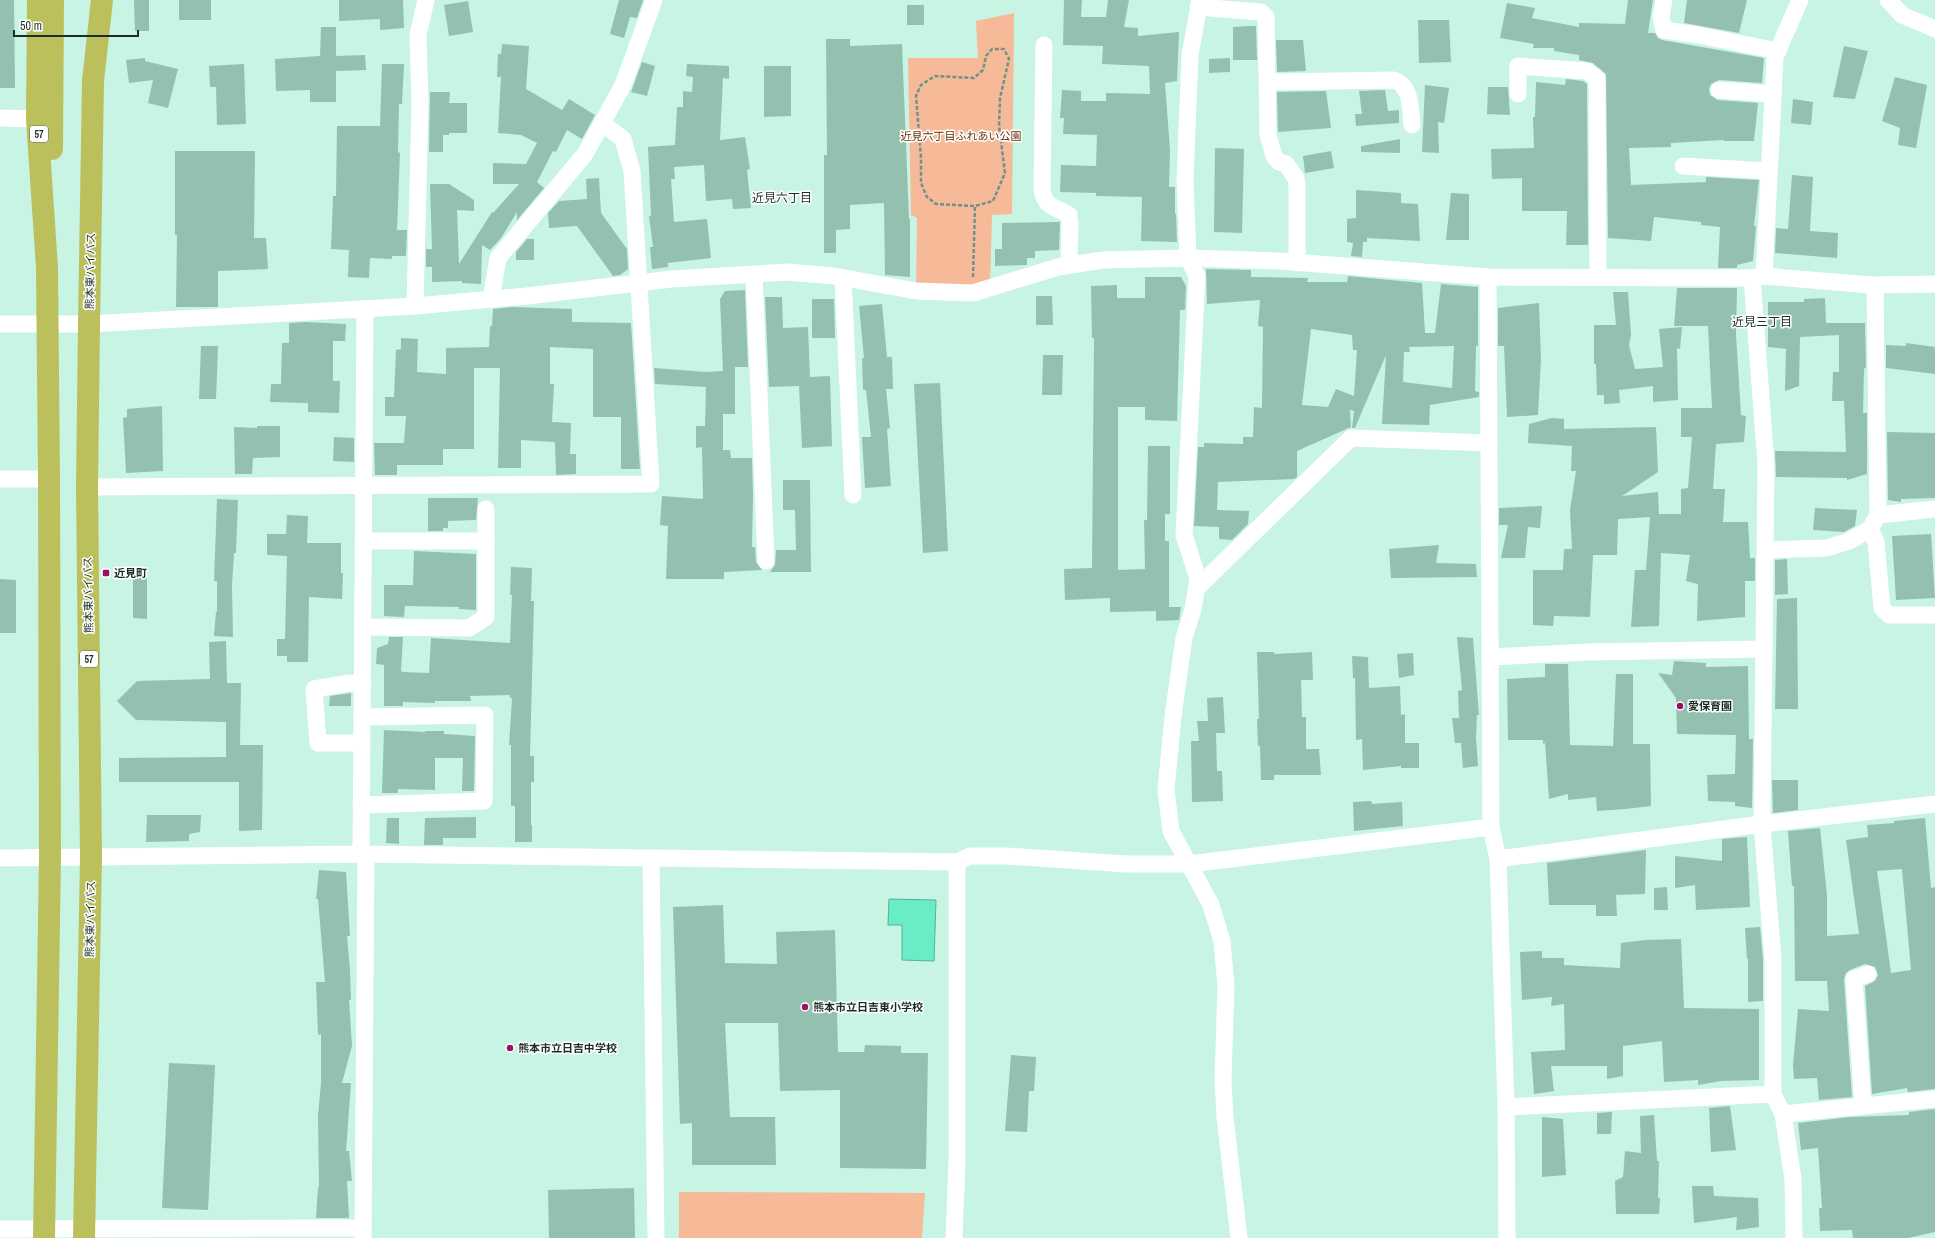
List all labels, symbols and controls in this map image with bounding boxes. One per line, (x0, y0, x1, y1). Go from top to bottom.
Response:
scale bar (14, 12, 138, 38)
text: 50 m (20, 18, 42, 34)
road number: 57 (30, 126, 48, 142)
park label: 近見六丁目ふれあい公園 (901, 129, 1022, 143)
district label: 近見六丁目 (752, 190, 812, 206)
street label: 熊本東バイパス (82, 232, 98, 310)
district label: 近見三丁目 (1732, 314, 1792, 330)
street label: 熊本東バイパス (80, 556, 96, 634)
place label: 近見町 (114, 566, 147, 580)
marker: 近見町 (101, 568, 111, 578)
road number: 57 (80, 651, 98, 667)
place label: 愛保育園 (1688, 699, 1732, 713)
marker: 愛保育園 (1675, 701, 1685, 711)
street label: 熊本東バイパス (82, 880, 98, 958)
place label: 熊本市立日吉東小学校 (813, 1000, 923, 1014)
marker: 熊本市立日吉東小学校 (800, 1002, 810, 1012)
place label: 熊本市立日吉中学校 (518, 1041, 617, 1055)
marker: 熊本市立日吉中学校 (505, 1043, 515, 1053)

